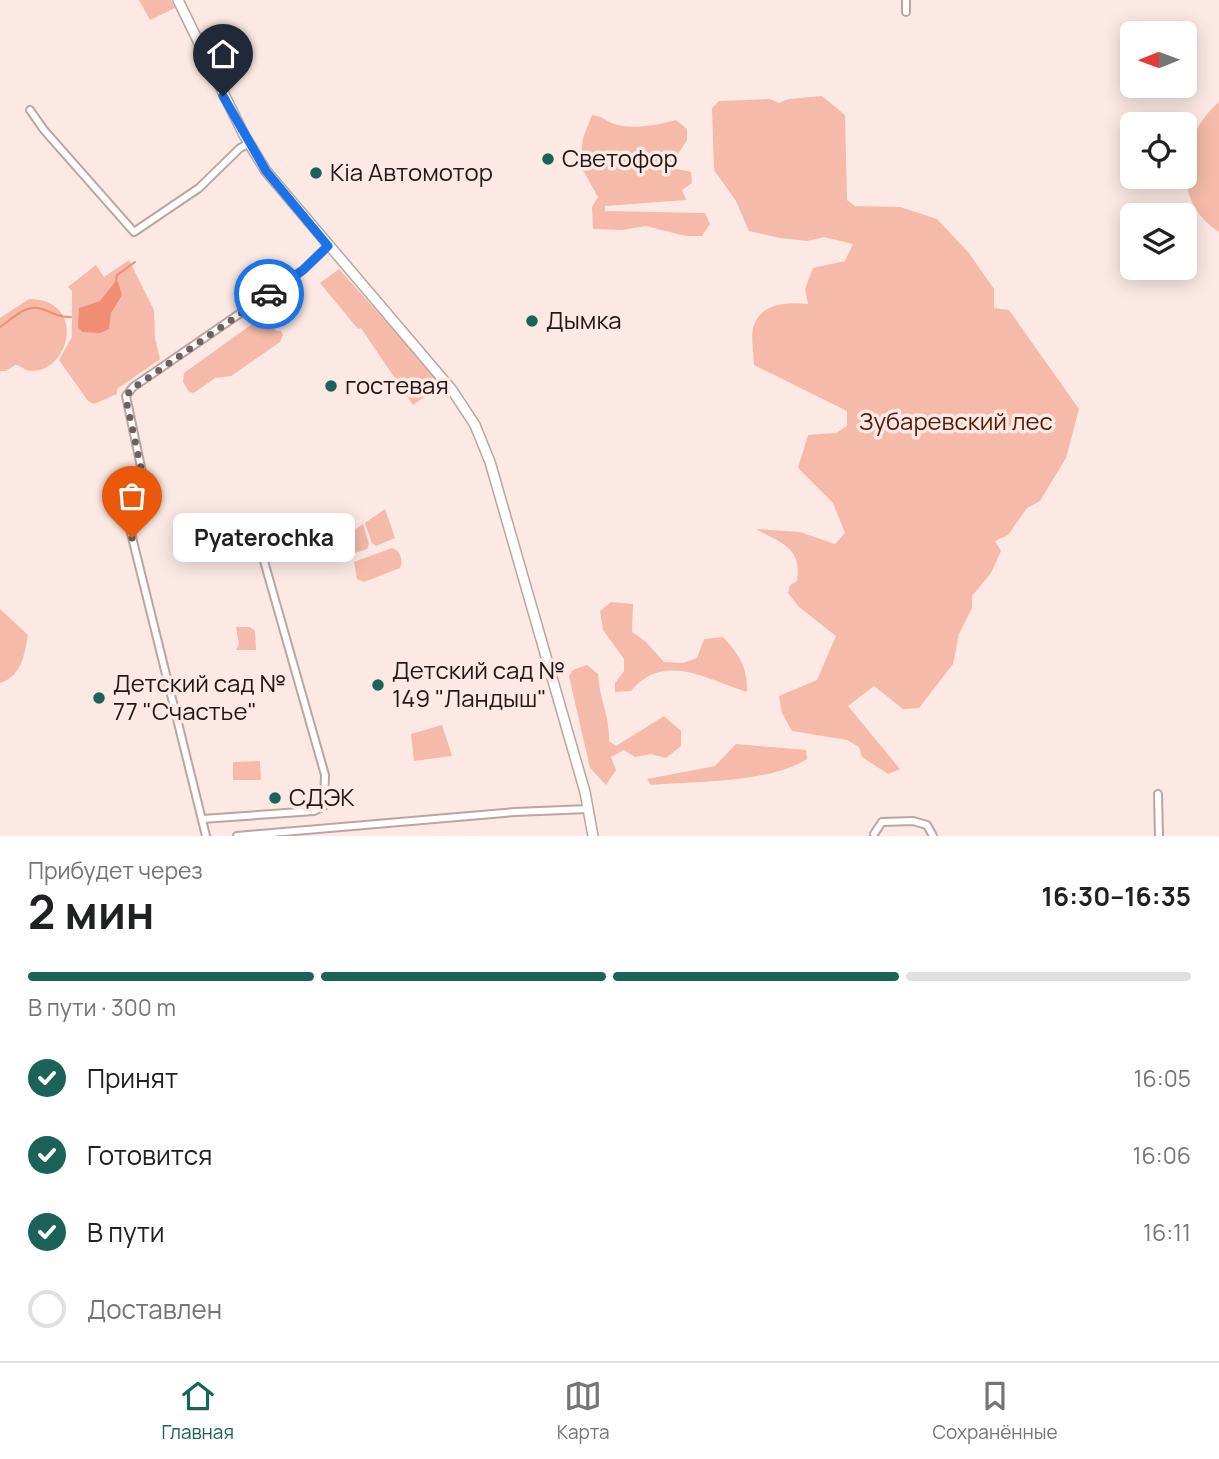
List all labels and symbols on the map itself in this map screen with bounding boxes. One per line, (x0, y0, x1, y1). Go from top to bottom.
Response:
north arrow (1120, 21, 1197, 98)
pin (193, 24, 253, 96)
place label: Светофор (562, 141, 678, 174)
marker: Светофор (540, 151, 556, 167)
place label: Kia Автомотор (330, 155, 493, 188)
marker: Kia Автомотор (308, 165, 324, 181)
courier (234, 259, 304, 329)
place label: Дымка (546, 303, 622, 336)
marker: Дымка (524, 313, 540, 329)
place label: гостевая (345, 368, 449, 401)
marker: гостевая (323, 378, 339, 394)
park label: Зубаревский лес (859, 404, 1053, 437)
pin (102, 466, 162, 538)
callout: Pyaterochka (174, 514, 356, 562)
place label: Детский сад № 149 "Ландыш" (392, 653, 565, 714)
place label: Детский сад № 77 "Счастье" (113, 666, 286, 727)
marker: Детский сад № 149 "Ландыш" (370, 677, 386, 693)
marker: Детский сад № 77 "Счастье" (91, 690, 107, 706)
place label: СДЭК (289, 780, 355, 813)
marker: СДЭК (267, 790, 283, 806)

